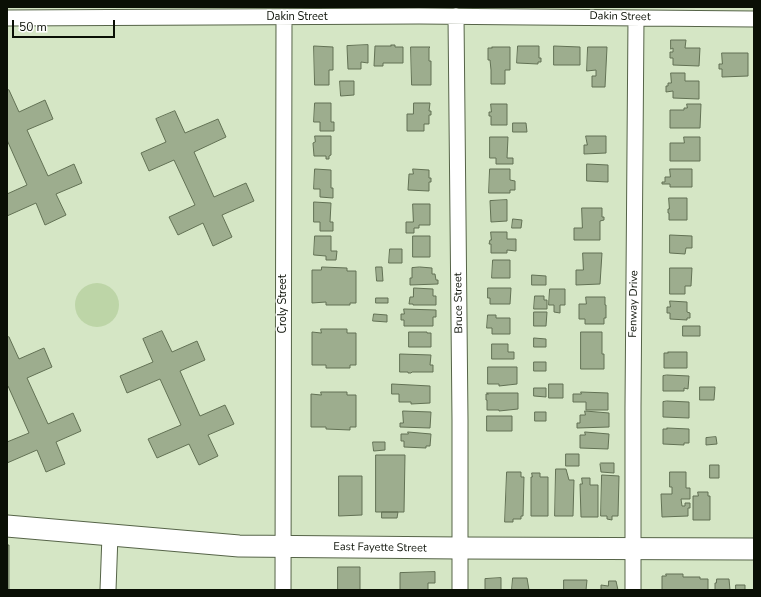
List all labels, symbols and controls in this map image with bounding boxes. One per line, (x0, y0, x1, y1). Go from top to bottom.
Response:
street label: Dakin Street (266, 10, 328, 24)
street label: Dakin Street (589, 10, 651, 24)
scale bar (14, 12, 117, 38)
text: 50 m (19, 19, 47, 35)
street label: Fenway Drive (627, 270, 641, 338)
street label: Bruce Street (452, 272, 466, 334)
street label: Croly Street (276, 274, 290, 334)
street label: East Fayette Street (333, 541, 427, 555)

